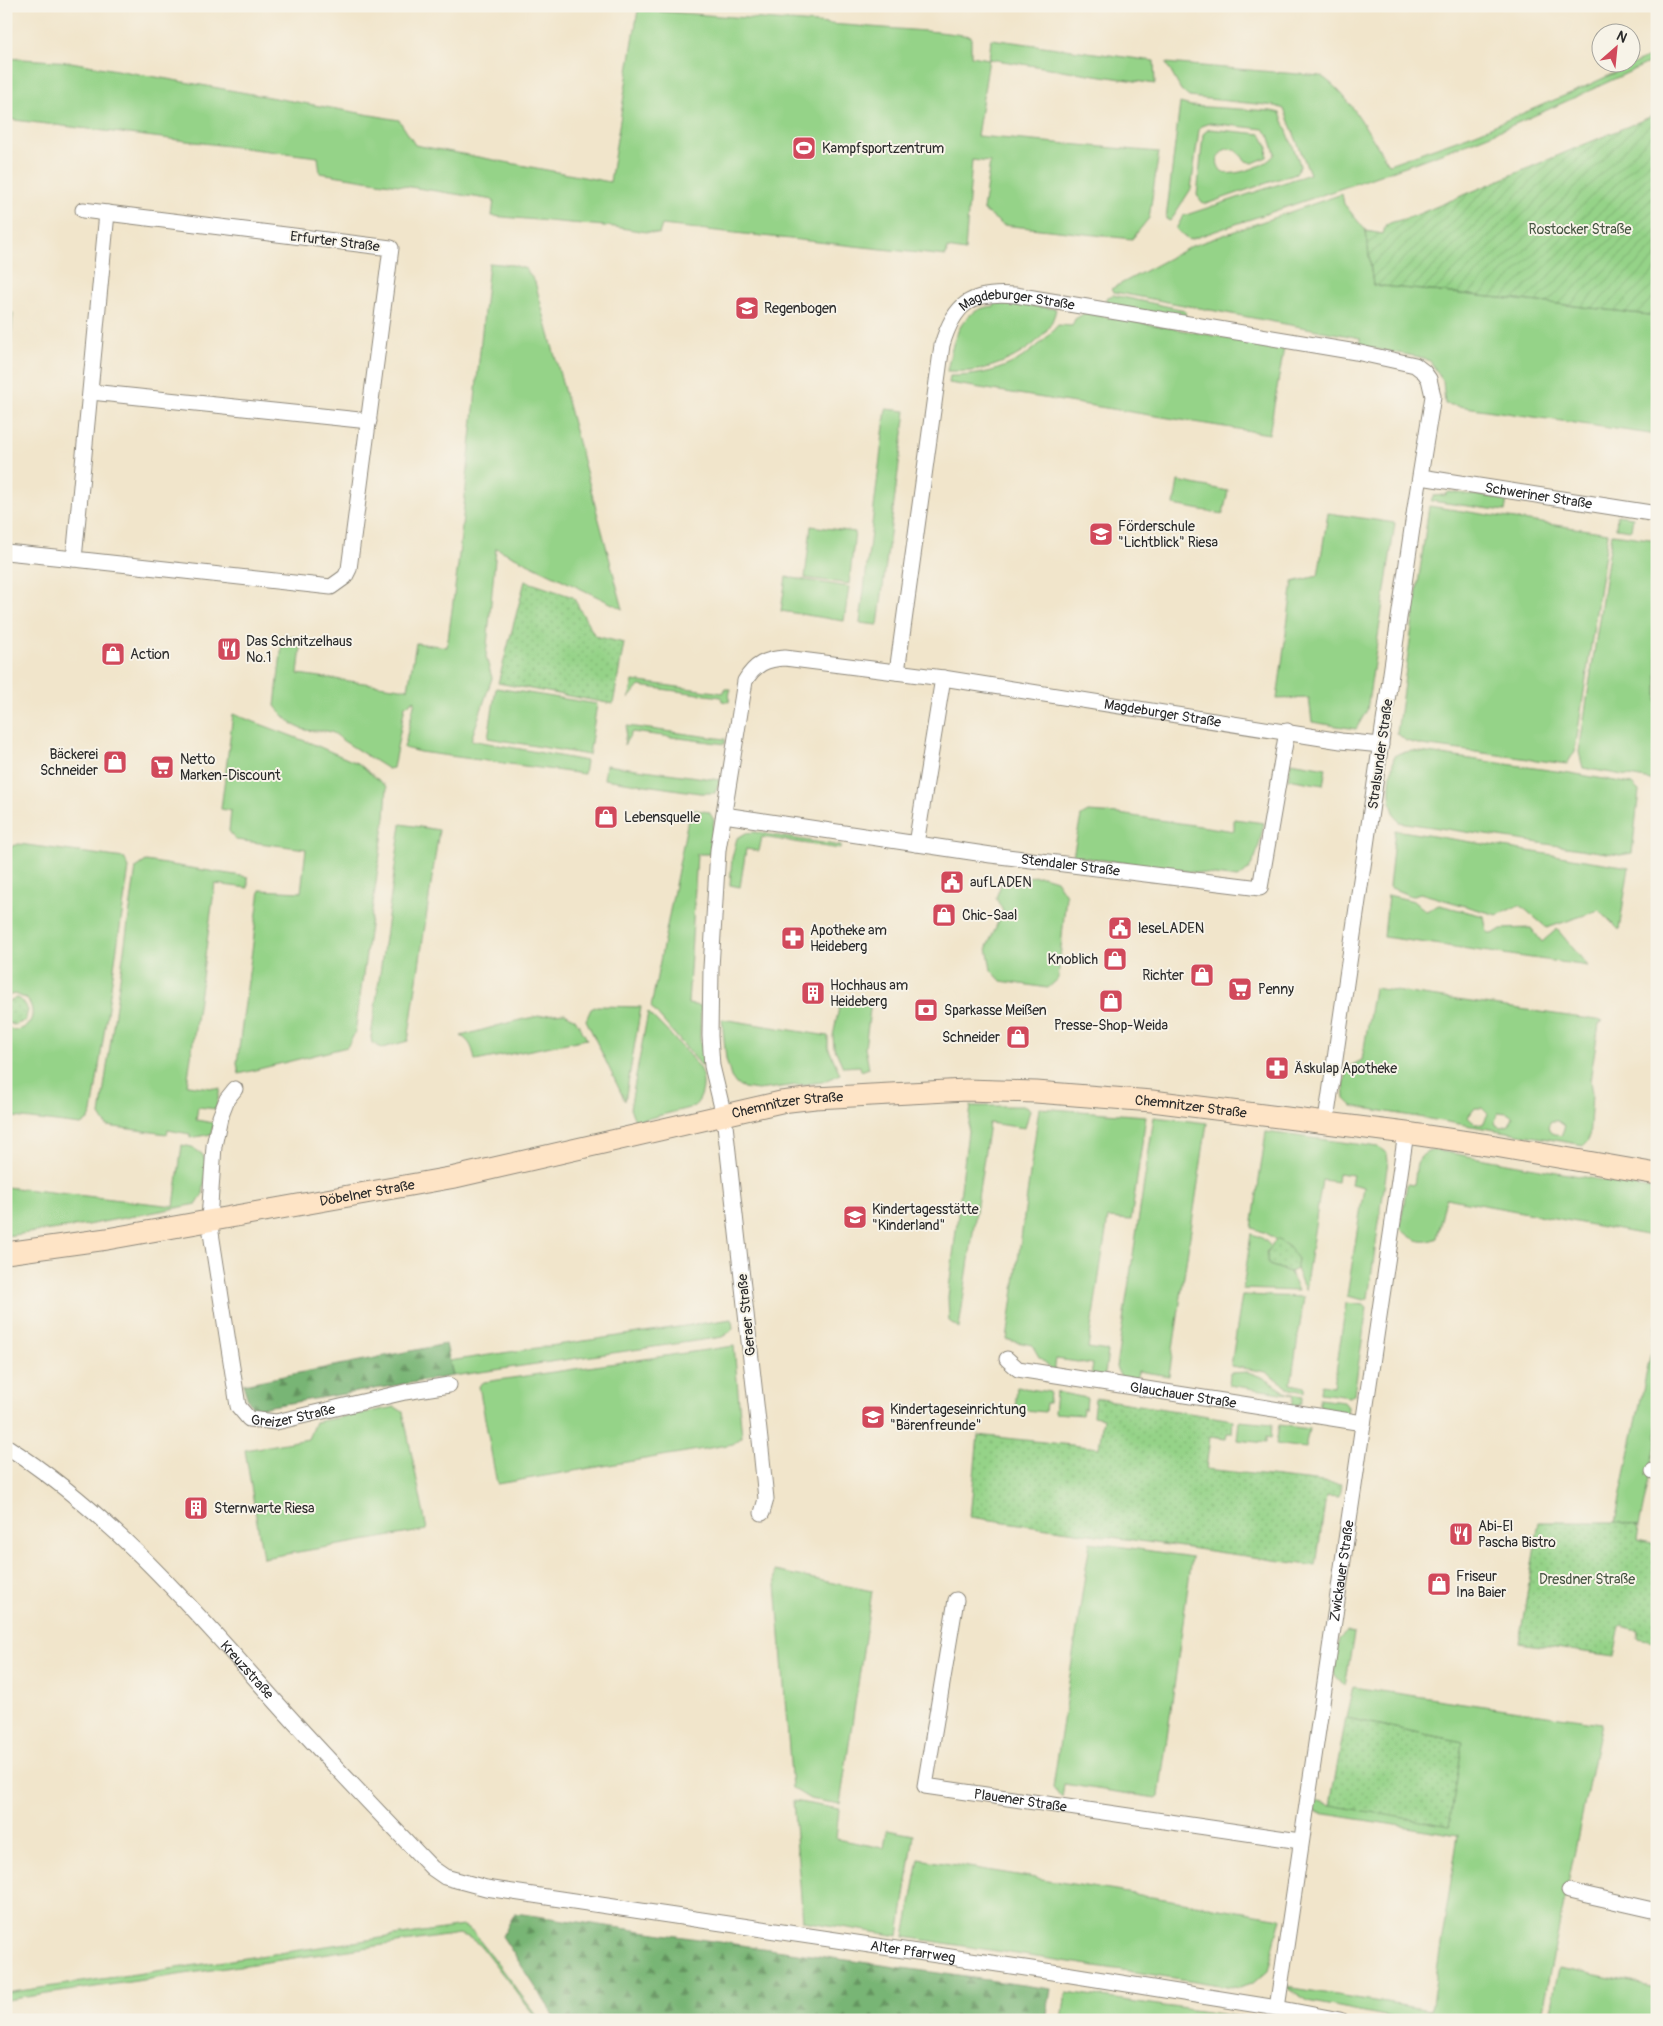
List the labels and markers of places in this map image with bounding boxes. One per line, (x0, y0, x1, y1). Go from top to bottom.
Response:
sports icon: Kampfsportzentrum (791, 135, 817, 161)
place label: Kampfsportzentrum (822, 140, 944, 157)
school or university icon: Regenbogen (734, 295, 760, 321)
place label: Regenbogen (764, 300, 837, 317)
place label: Förderschule "Lichtblick" Riesa (1118, 518, 1218, 551)
school or university icon: Förderschule "Lichtblick" Riesa (1088, 521, 1114, 547)
place label: Das Schnitzelhaus No.1 (246, 633, 353, 666)
restaurant icon: Das Schnitzelhaus No.1 (216, 636, 242, 662)
shop icon: Action (100, 641, 126, 667)
place label: Action (130, 646, 170, 663)
place label: Bäckerei Schneider (40, 746, 98, 779)
shop icon: Bäckerei Schneider (102, 749, 128, 775)
place label: Netto Marken-Discount (180, 751, 281, 784)
supermarket icon: Netto Marken-Discount (149, 754, 175, 780)
shop icon: Lebensquelle (593, 804, 619, 830)
place label: Lebensquelle (624, 809, 700, 826)
public building icon: aufLADEN (939, 869, 965, 895)
place label: aufLADEN (970, 874, 1032, 891)
shop icon: Chic-Saal (931, 902, 957, 928)
place label: Chic-Saal (962, 907, 1017, 924)
public building icon: leseLADEN (1107, 915, 1133, 941)
place label: leseLADEN (1138, 920, 1204, 937)
place label: Apotheke am Heideberg (810, 922, 887, 955)
pharmacy icon: Apotheke am Heideberg (780, 925, 806, 951)
shop icon: Knoblich (1102, 946, 1128, 972)
place label: Knoblich (1047, 951, 1098, 968)
shop icon: Richter (1189, 962, 1215, 988)
place label: Richter (1142, 967, 1184, 984)
supermarket icon: Penny (1227, 976, 1253, 1002)
place label: Hochhaus am Heideberg (830, 977, 908, 1010)
building icon: Hochhaus am Heideberg (800, 980, 826, 1006)
place label: Penny (1258, 981, 1294, 998)
shop icon: Presse-Shop-Weida (1098, 988, 1124, 1014)
bank icon: Sparkasse Meißen (913, 997, 939, 1023)
place label: Sparkasse Meißen (944, 1002, 1047, 1019)
place label: Presse-Shop-Weida (1054, 1017, 1168, 1034)
shop icon: Schneider (1005, 1024, 1031, 1050)
place label: Schneider (942, 1029, 1000, 1046)
pharmacy icon: Äskulap Apotheke (1264, 1055, 1290, 1081)
place label: Äskulap Apotheke (1294, 1060, 1397, 1077)
place label: Kindertagesstätte "Kinderland" (872, 1201, 979, 1234)
school or university icon: Kindertagesstätte "Kinderland" (842, 1204, 868, 1230)
place label: Kindertageseinrichtung "Bärenfreunde" (890, 1401, 1026, 1434)
school or university icon: Kindertageseinrichtung "Bärenfreunde" (860, 1404, 886, 1430)
building icon: Sternwarte Riesa (183, 1495, 209, 1521)
place label: Sternwarte Riesa (214, 1500, 314, 1517)
place label: Abi-El Pascha Bistro (1478, 1518, 1556, 1551)
restaurant icon: Abi-El Pascha Bistro (1448, 1521, 1474, 1547)
place label: Friseur Ina Baier (1456, 1568, 1506, 1601)
shop icon: Friseur Ina Baier (1426, 1571, 1452, 1597)

